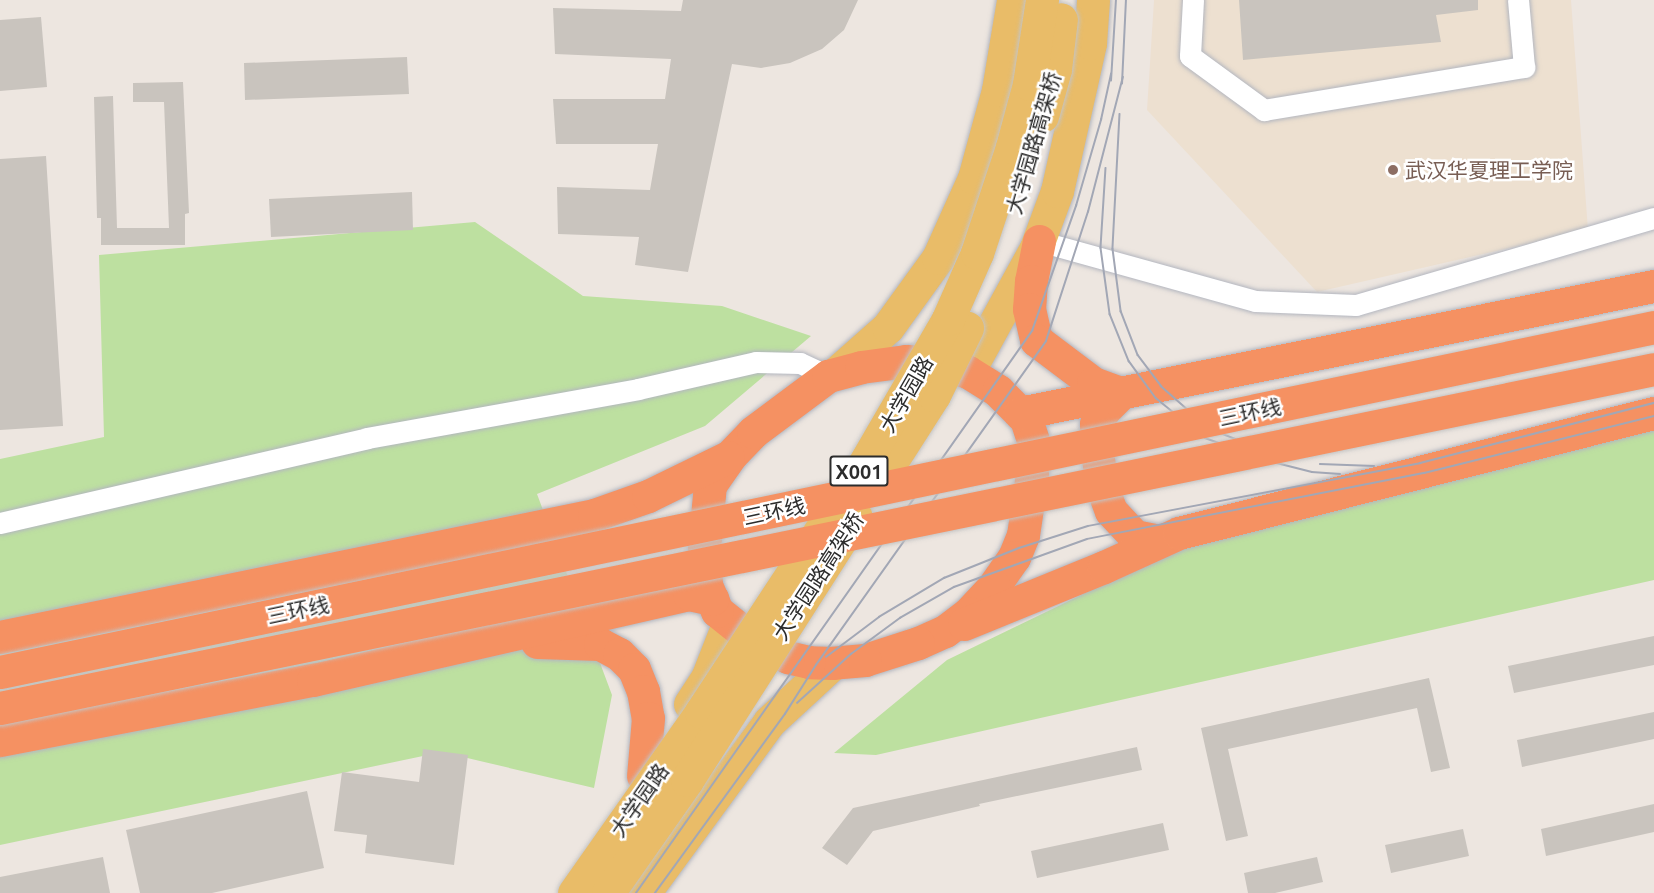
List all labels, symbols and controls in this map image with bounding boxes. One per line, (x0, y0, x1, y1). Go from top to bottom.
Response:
street label: 大学园路高架桥 (1001, 69, 1065, 217)
place label: 武汉华夏理工学院 (1405, 157, 1573, 183)
marker: 武汉华夏理工学院 (1386, 163, 1400, 177)
street label: 大学园路 (874, 351, 938, 437)
street label: 三环线 (1217, 393, 1283, 431)
road number: X001 (829, 454, 889, 488)
street label: 三环线 (741, 492, 807, 530)
street label: 大学园路高架桥 (767, 507, 869, 645)
street label: 三环线 (265, 591, 331, 629)
street label: 大学园路 (605, 758, 673, 842)

